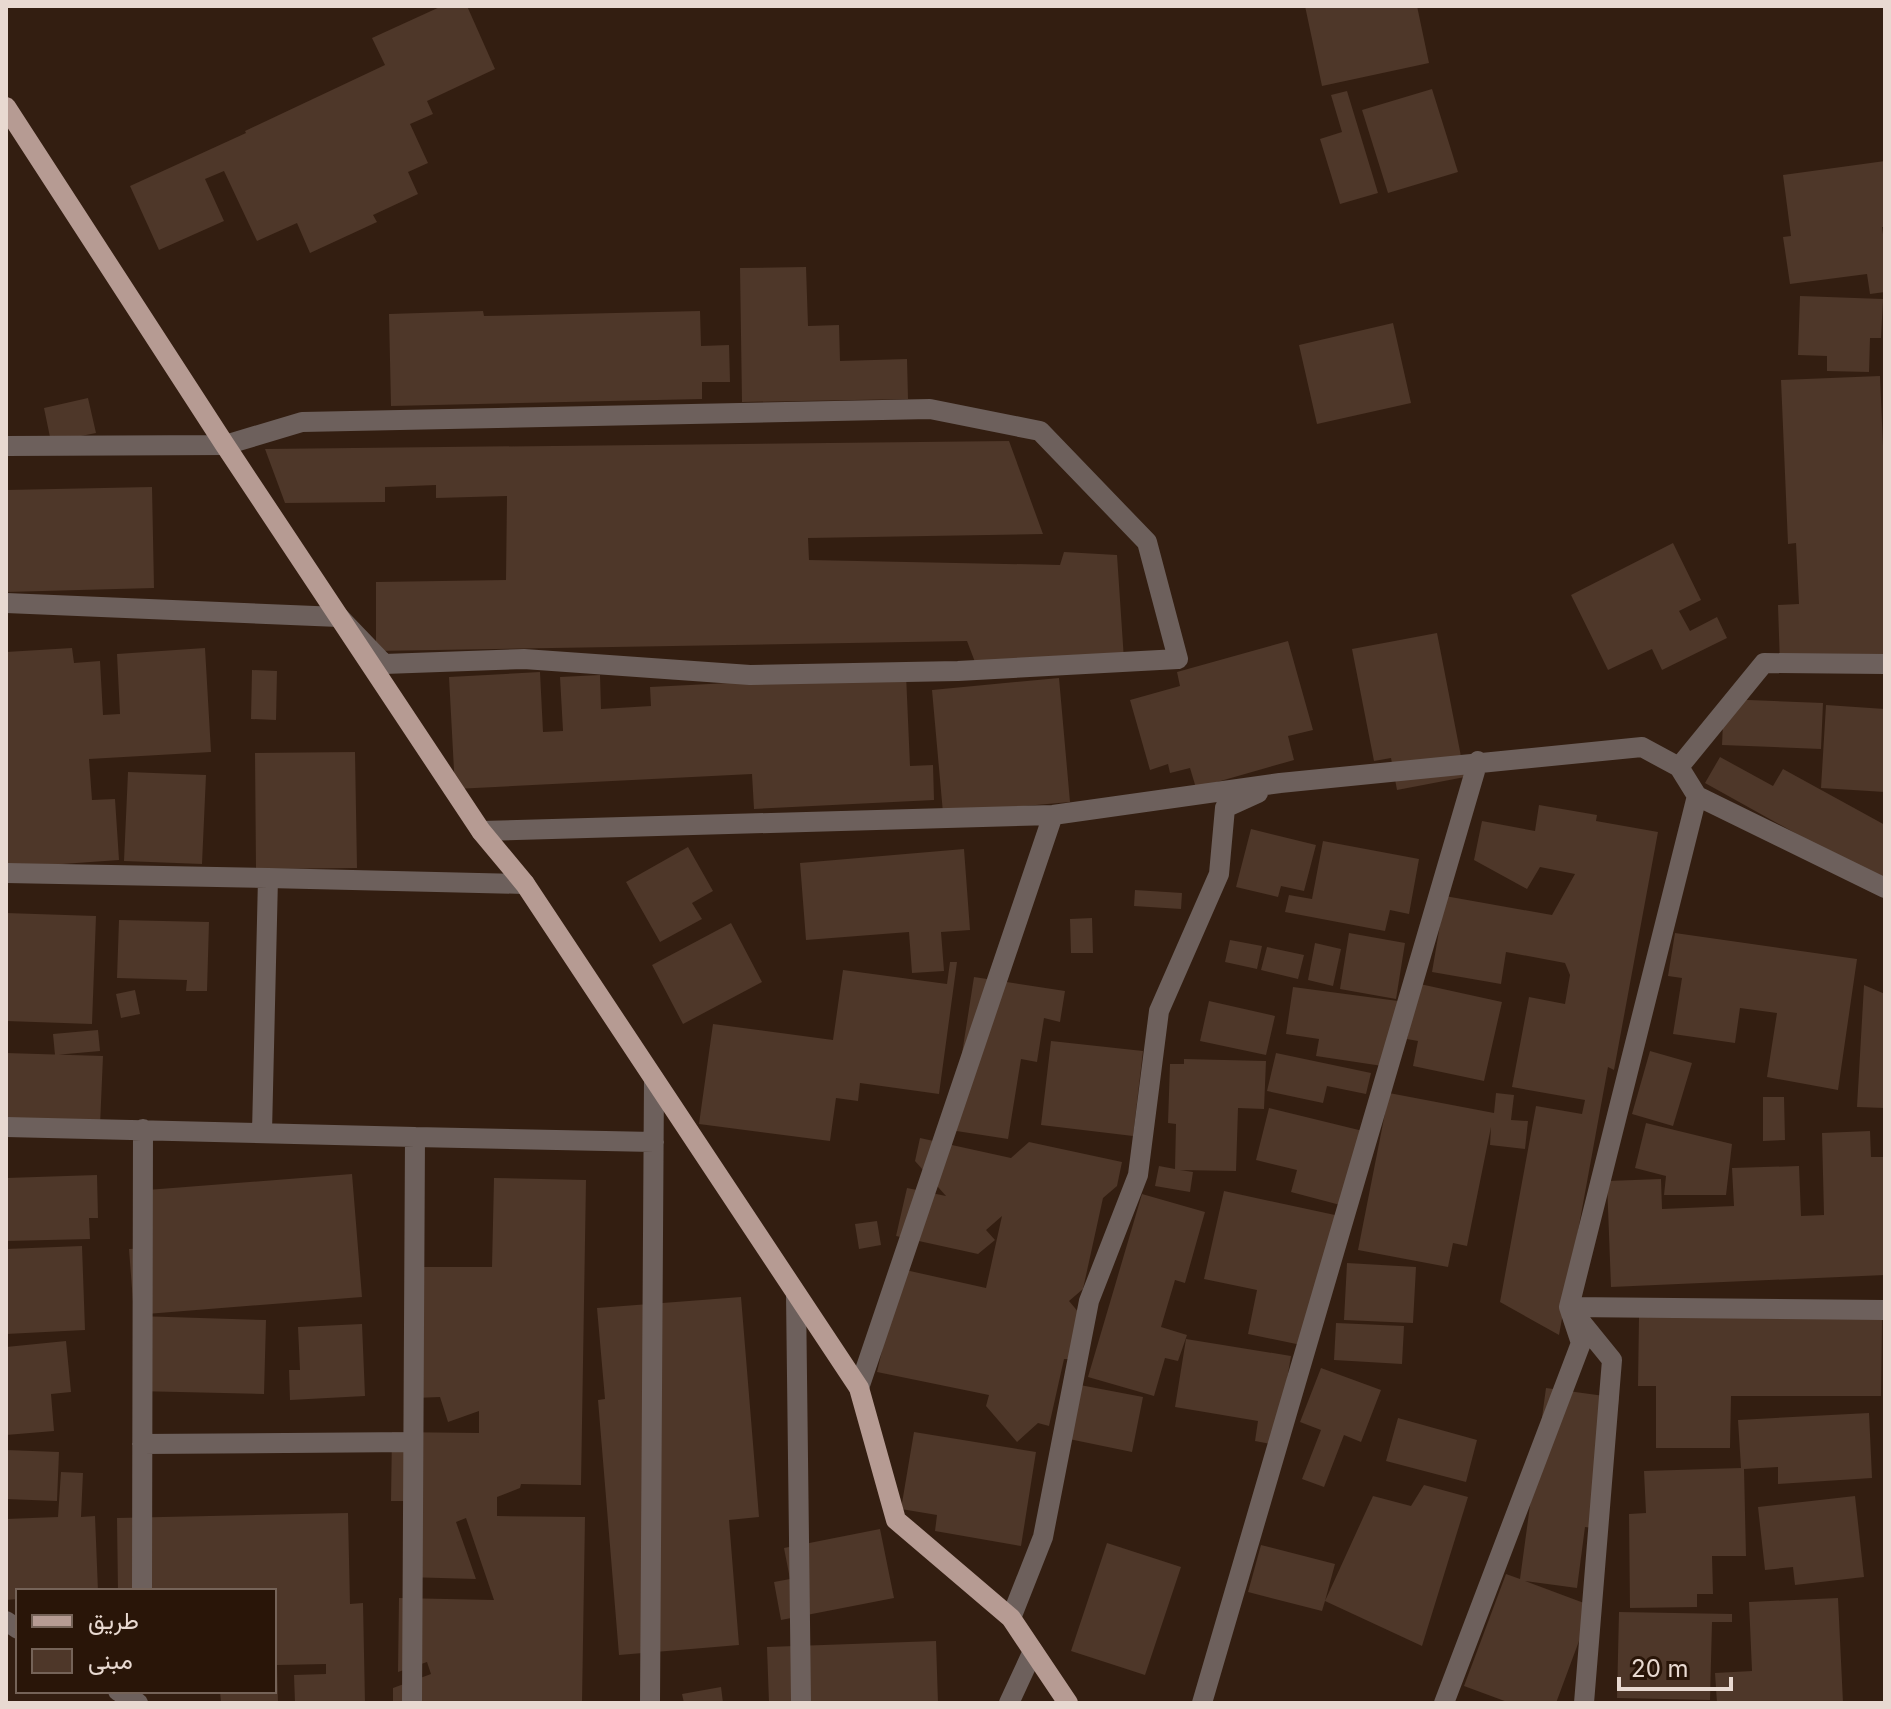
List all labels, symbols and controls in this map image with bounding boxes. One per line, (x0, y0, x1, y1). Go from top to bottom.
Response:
legend (16, 1589, 276, 1693)
text: طريق (88, 1606, 139, 1636)
scale bar (1619, 1641, 1731, 1691)
text: مبنى (88, 1646, 133, 1675)
text: 20 m (1631, 1654, 1689, 1683)

